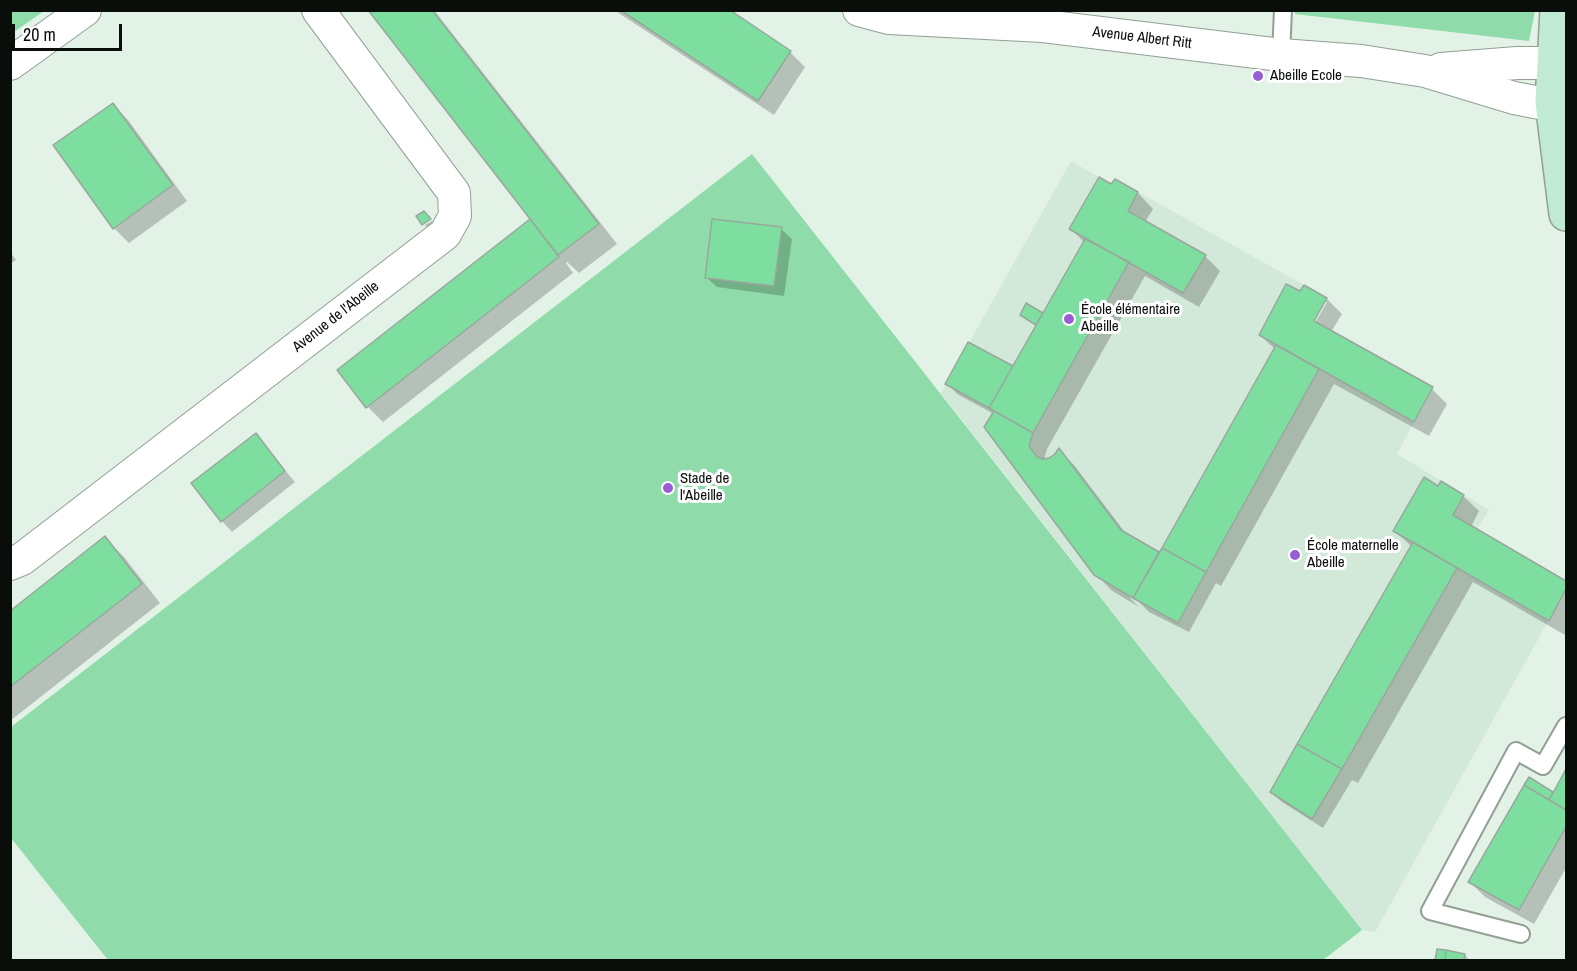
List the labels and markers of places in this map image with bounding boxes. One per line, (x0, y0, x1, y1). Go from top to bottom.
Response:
place label: Abeille Ecole (1270, 67, 1342, 85)
marker: Abeille Ecole (1251, 69, 1265, 83)
place label: École élémentaire Abeille (1081, 301, 1180, 336)
marker: École élémentaire Abeille (1062, 312, 1076, 326)
place label: Stade de l'Abeille (680, 470, 729, 505)
marker: Stade de l'Abeille (661, 481, 675, 495)
place label: École maternelle Abeille (1307, 537, 1399, 572)
marker: École maternelle Abeille (1288, 548, 1302, 562)

